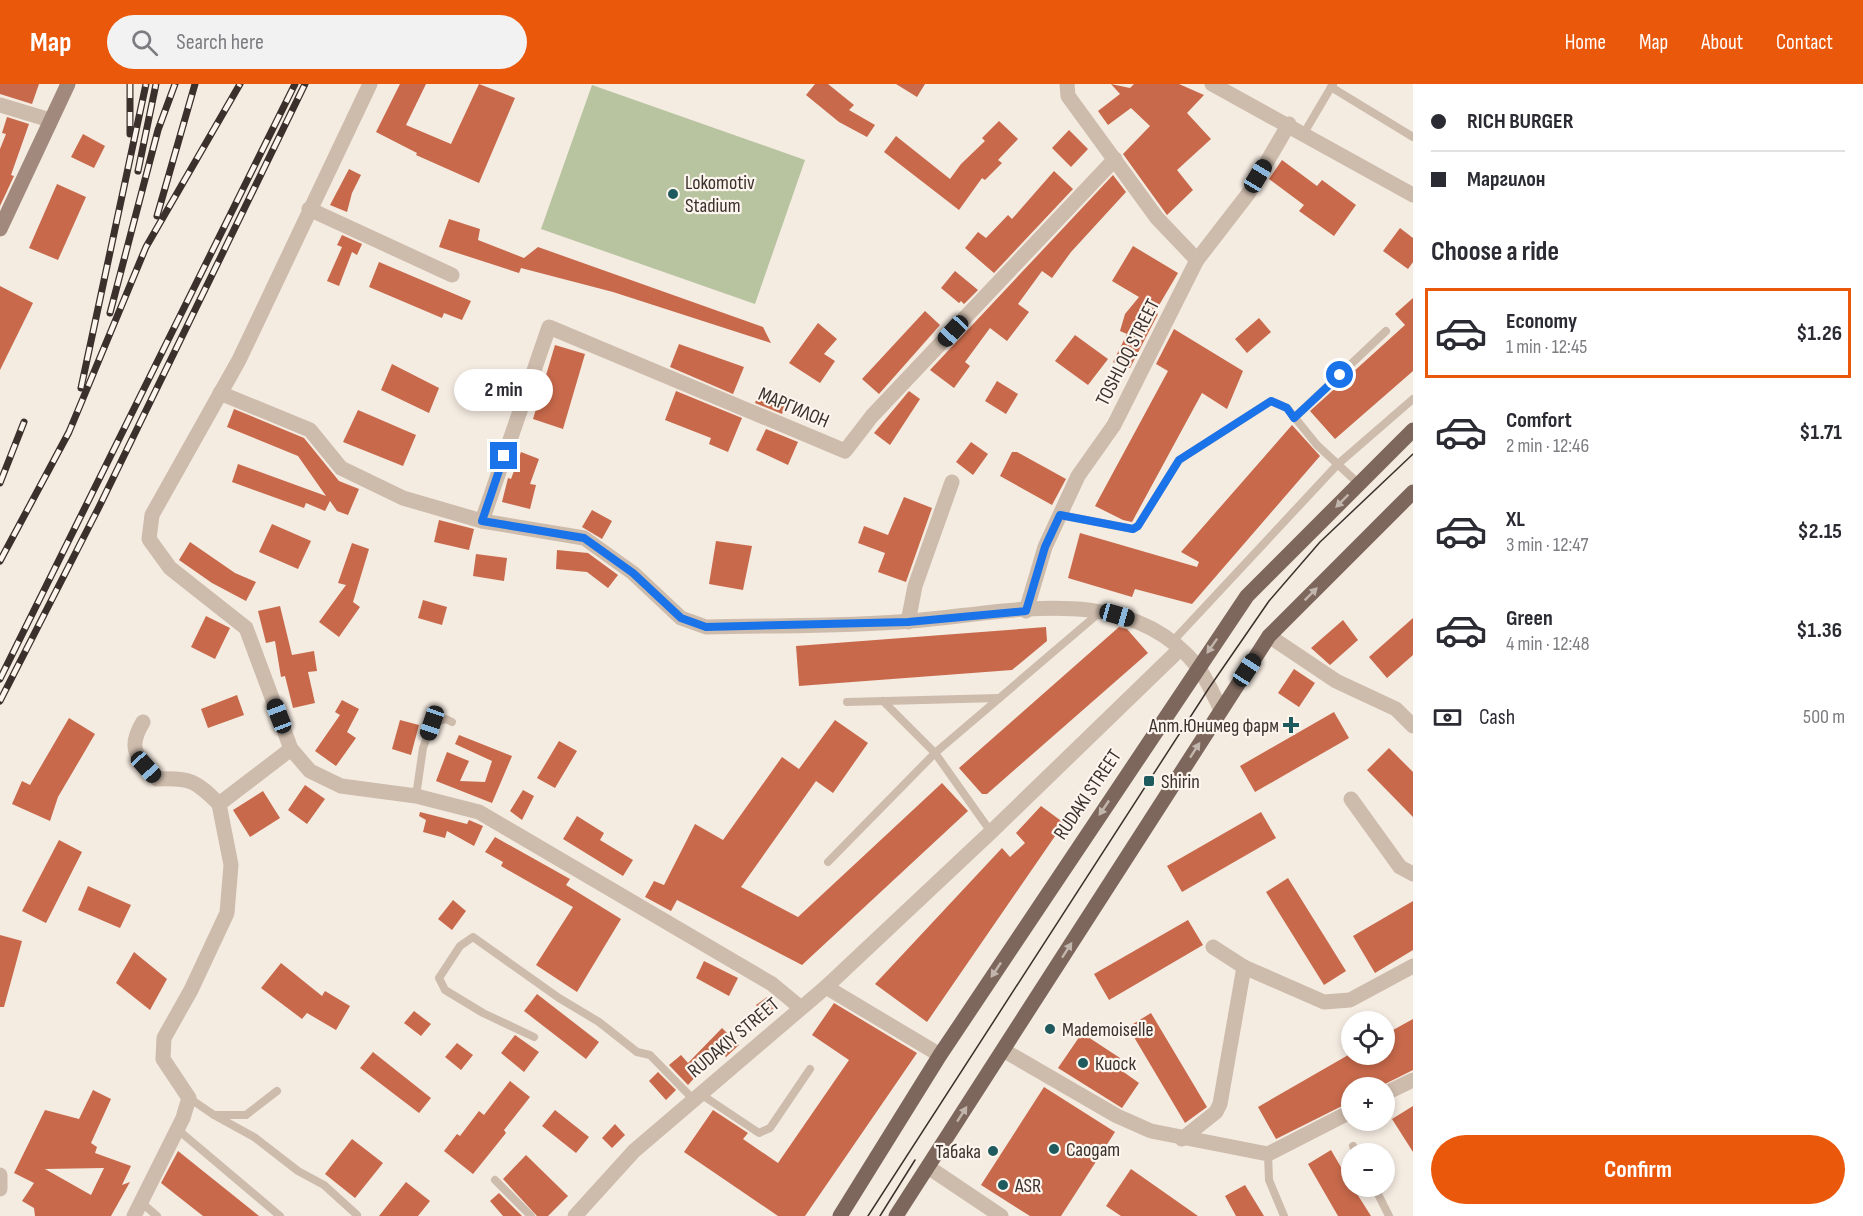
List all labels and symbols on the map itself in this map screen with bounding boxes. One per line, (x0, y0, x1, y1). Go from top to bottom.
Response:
car (1241, 156, 1275, 196)
place label: Lokomotiv Stadium (685, 171, 755, 218)
marker: Lokomotiv Stadium (666, 187, 680, 201)
street label: TOSHLOQ STREET (1091, 295, 1165, 410)
car (934, 312, 972, 350)
route start (1326, 361, 1353, 388)
callout: 2 min (454, 369, 554, 411)
street label: МАРГИЛОН (755, 382, 833, 434)
route end (490, 442, 517, 469)
one-way arrow (1335, 493, 1349, 507)
one-way arrow (1304, 587, 1318, 602)
car (1097, 601, 1137, 629)
one-way arrow (1206, 637, 1218, 653)
car (1230, 650, 1264, 690)
car (264, 696, 294, 736)
car (418, 703, 446, 743)
place label: Апт.Юнимед фарм (1148, 714, 1279, 738)
marker: Апт.Юнимед фарм (1284, 718, 1298, 732)
one-way arrow (1190, 742, 1201, 758)
street label: RUDAKI STREET (1049, 745, 1127, 844)
car (127, 748, 165, 786)
place label: Shirin (1161, 770, 1200, 794)
marker: Shirin (1142, 774, 1156, 788)
one-way arrow (1099, 800, 1110, 816)
one-way arrow (1062, 942, 1073, 958)
one-way arrow (990, 962, 1002, 978)
street label: RUDAKIY STREET (683, 993, 784, 1083)
place label: Mademoiselle (1062, 1018, 1154, 1042)
marker: Mademoiselle (1043, 1022, 1057, 1036)
place label: Киоск (1095, 1052, 1137, 1076)
marker: Киоск (1076, 1056, 1090, 1070)
one-way arrow (956, 1106, 967, 1122)
place label: Саодат (1066, 1138, 1120, 1162)
place label: Табака (935, 1140, 981, 1164)
marker: Саодат (1047, 1142, 1061, 1156)
marker: Табака (986, 1144, 1000, 1158)
place label: ASR (1014, 1174, 1041, 1198)
marker: ASR (996, 1178, 1010, 1192)

